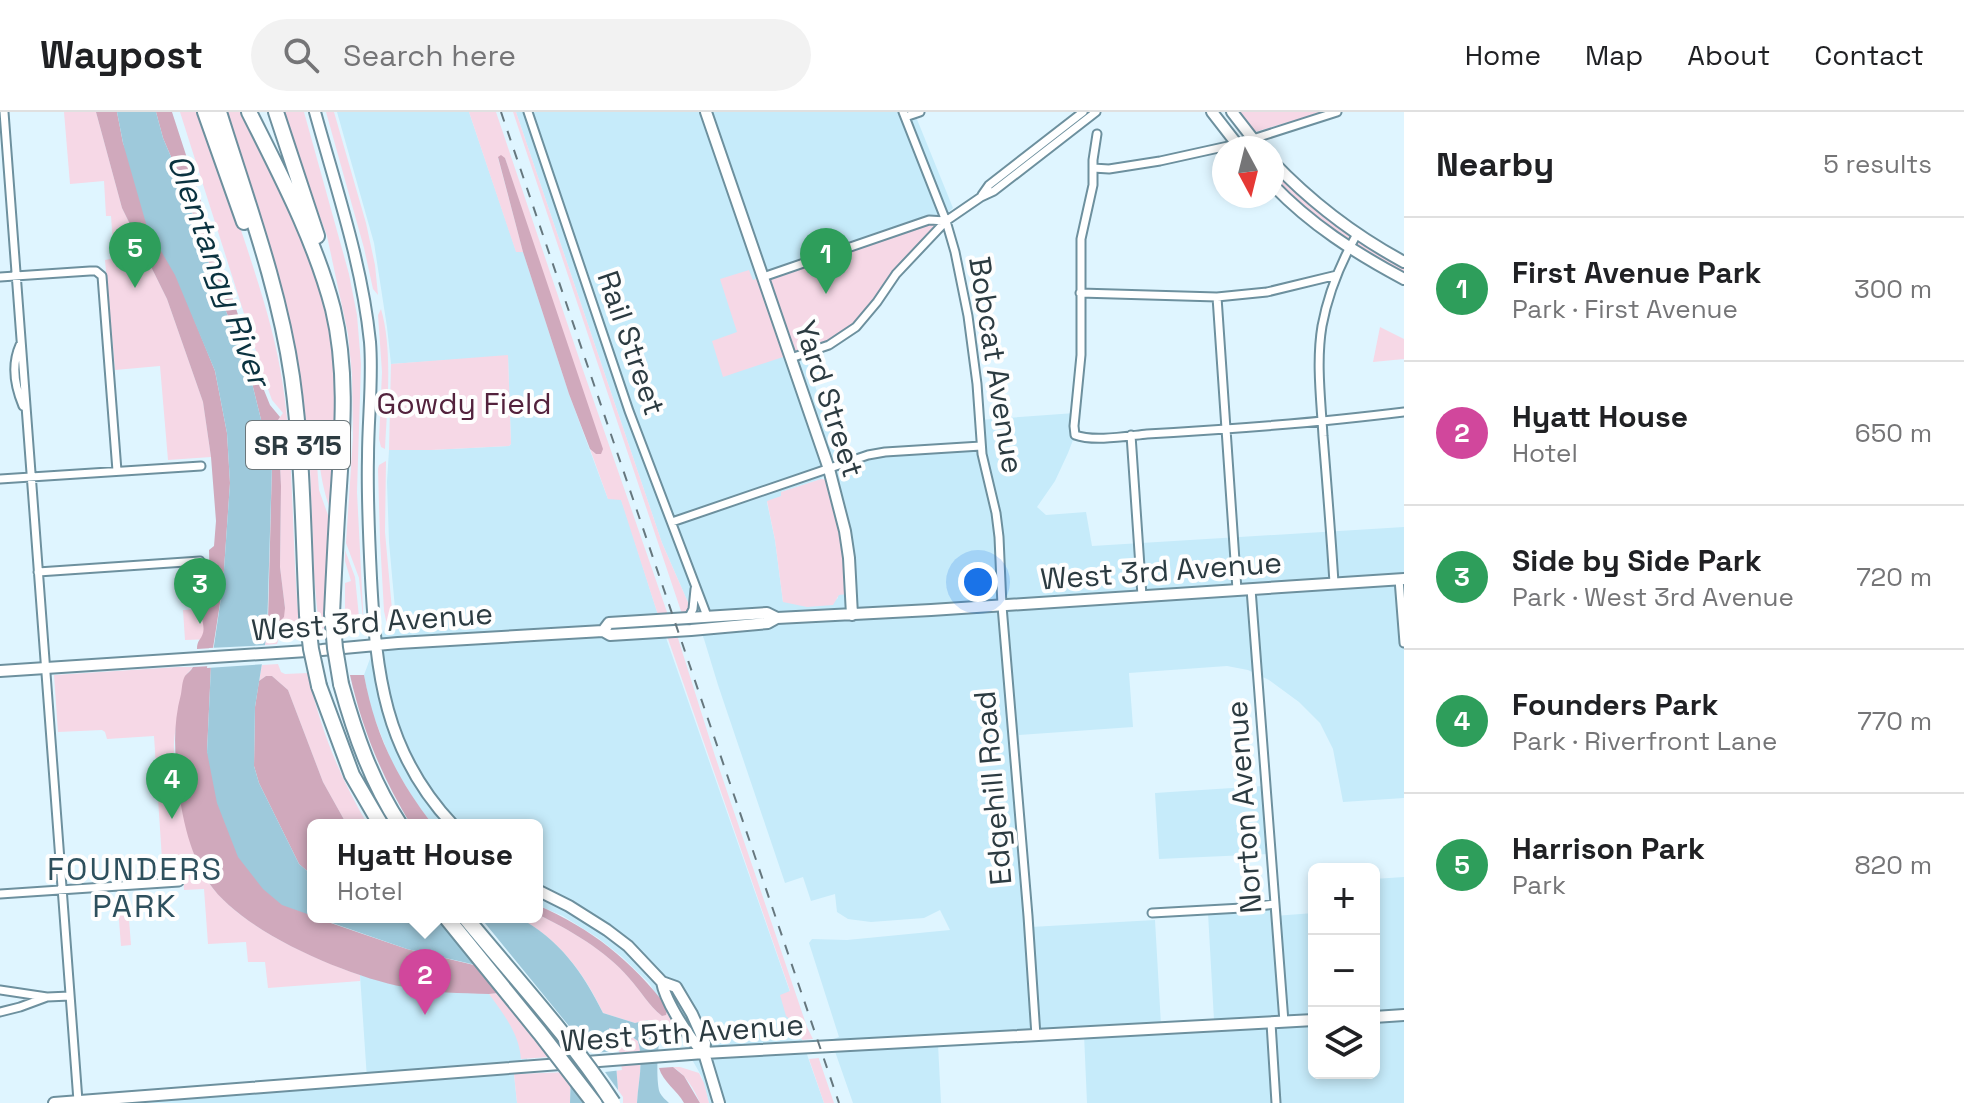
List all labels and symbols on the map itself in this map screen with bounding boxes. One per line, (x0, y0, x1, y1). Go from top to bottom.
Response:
north arrow (1212, 136, 1284, 208)
water label: Olentangy River (158, 149, 281, 394)
pin: 5 (109, 222, 161, 288)
pin: 1 (800, 228, 852, 294)
street label: Bobcat Avenue (960, 254, 1033, 476)
street label: Rail Street (589, 265, 674, 420)
street label: Yard Street (786, 316, 873, 482)
park label: Gowdy Field (376, 384, 552, 423)
road number: SR 315 (246, 421, 350, 469)
street label: West 3rd Avenue (1039, 543, 1283, 598)
pin: 3 (174, 558, 226, 624)
your location (958, 562, 998, 602)
street label: West 3rd Avenue (250, 594, 494, 649)
street label: Edgehill Road (965, 689, 1020, 887)
street label: Norton Avenue (1217, 699, 1270, 915)
pin: 4 (146, 753, 198, 819)
district label: FOUNDERS PARK (47, 849, 223, 926)
pin: 2 (399, 949, 451, 1015)
street label: West 5th Avenue (559, 1005, 805, 1060)

